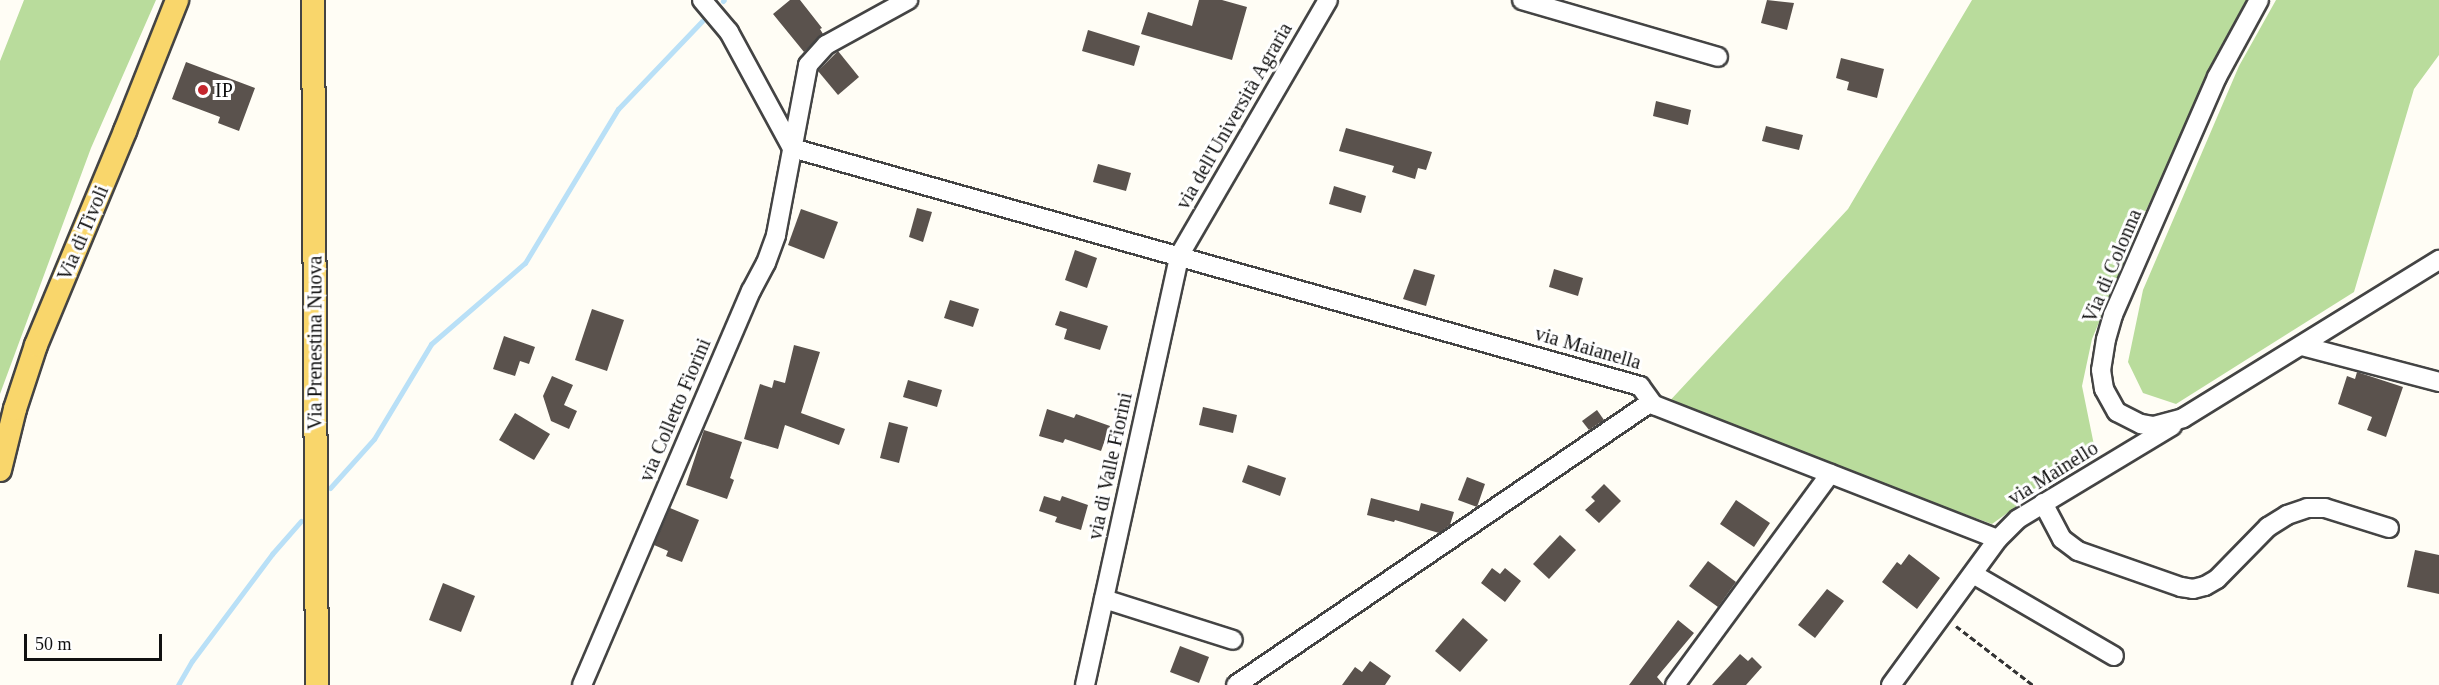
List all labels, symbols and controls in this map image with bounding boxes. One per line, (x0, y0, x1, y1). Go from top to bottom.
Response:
street label: via dell'Università Agraria (1171, 18, 1297, 214)
place label: IP (215, 78, 233, 102)
marker: IP (196, 83, 210, 97)
street label: Via di Tivoli (52, 182, 114, 284)
street label: Via di Colonna (2077, 206, 2147, 326)
street label: Via Prenestina Nuova (303, 256, 327, 430)
street label: via Maianella (1532, 321, 1644, 375)
street label: via Colletto Fiorini (634, 335, 716, 485)
street label: via di Valle Fiorini (1083, 390, 1137, 542)
street label: via Mainello (2004, 436, 2102, 510)
scale bar (27, 622, 165, 660)
text: 50 m (35, 634, 72, 654)

